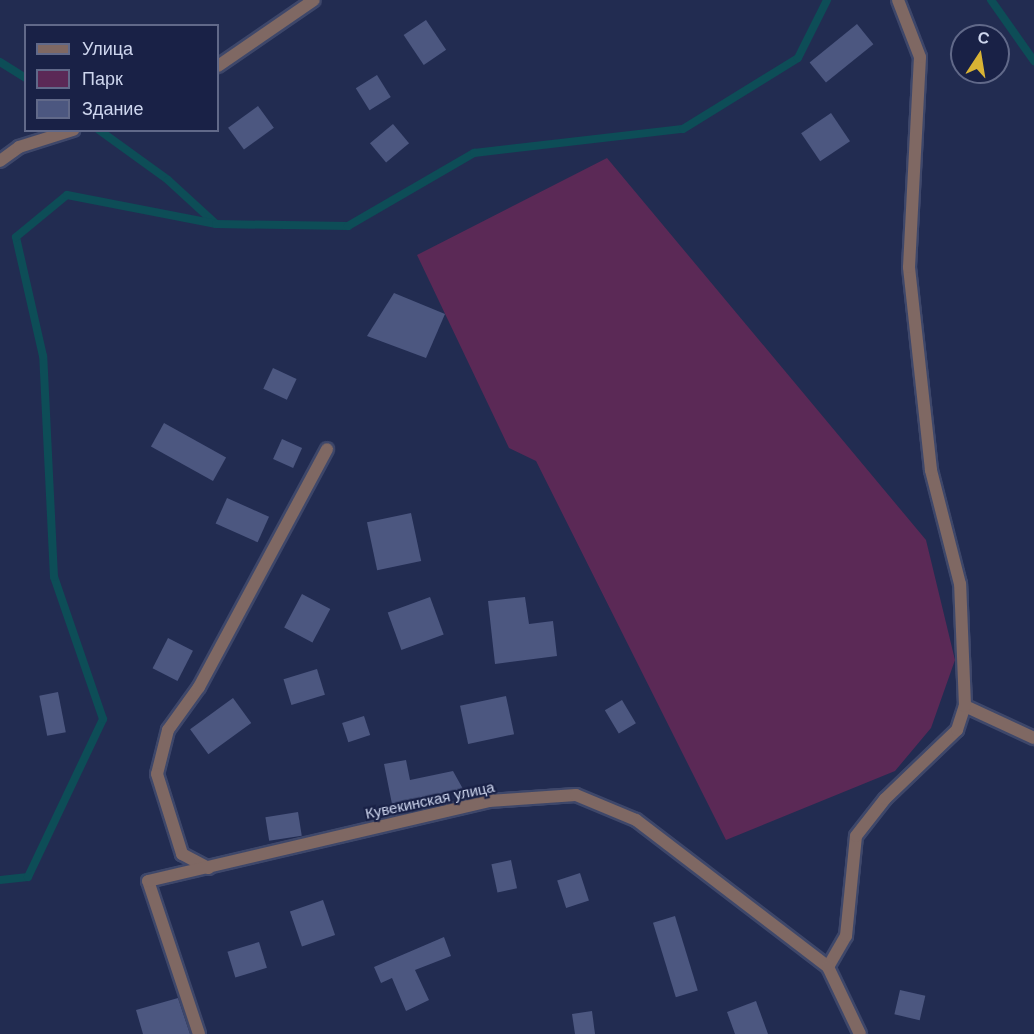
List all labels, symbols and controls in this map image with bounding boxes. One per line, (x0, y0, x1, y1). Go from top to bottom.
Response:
legend (24, 24, 219, 132)
north arrow (950, 24, 1010, 84)
text: С (976, 26, 991, 49)
text: Улица (82, 37, 133, 61)
text: Парк (82, 67, 123, 91)
text: Здание (82, 97, 143, 121)
street label: Кувекинская улица (364, 779, 496, 823)

